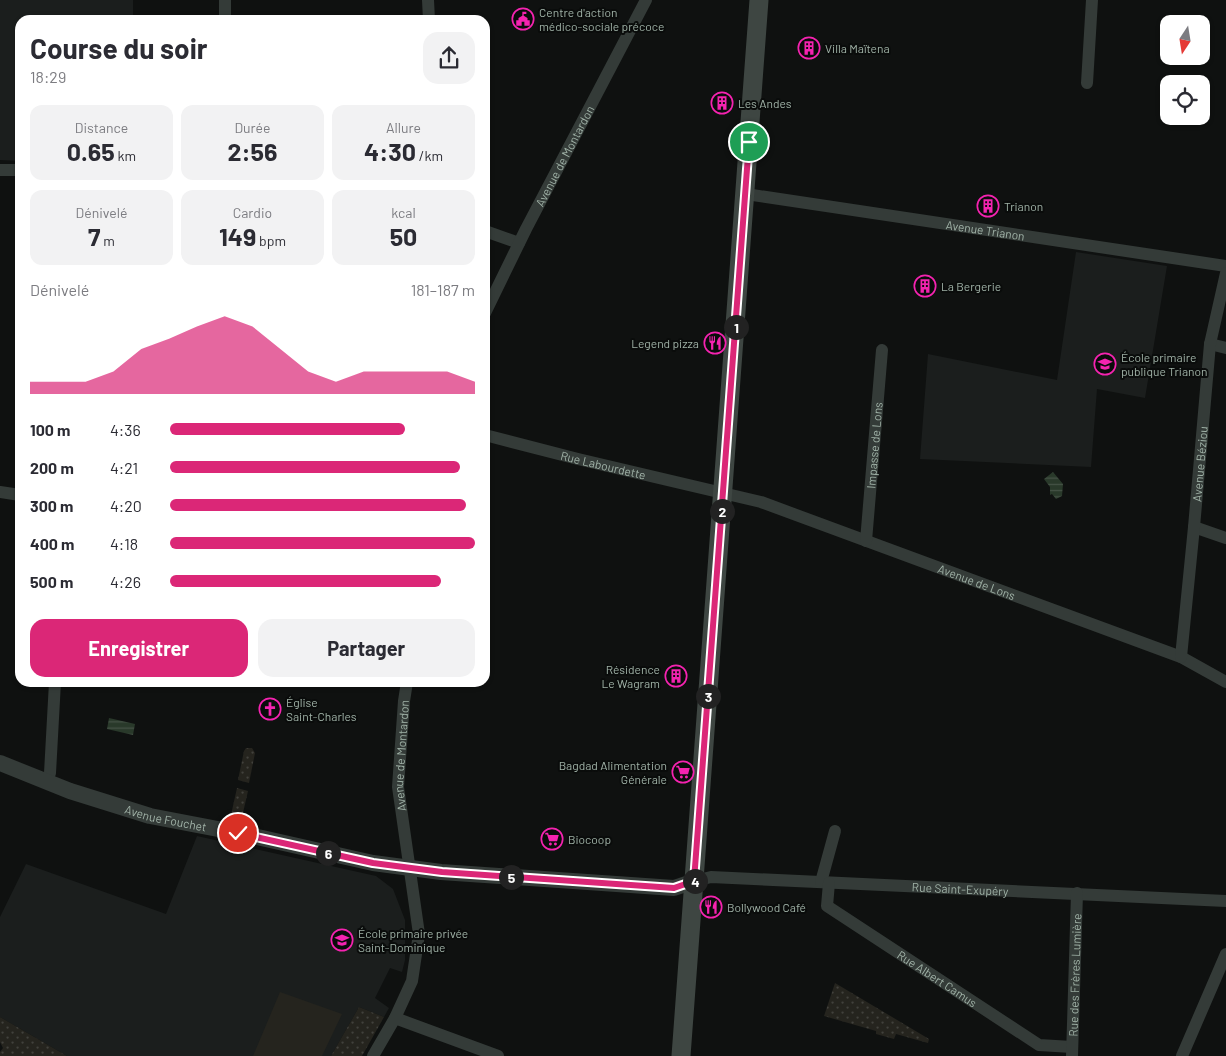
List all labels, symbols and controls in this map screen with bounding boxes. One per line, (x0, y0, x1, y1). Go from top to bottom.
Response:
place label: Centre d'action médico-sociale précoce (539, 5, 664, 33)
public building icon: Centre d'action médico-sociale précoce (511, 7, 535, 31)
north arrow (1160, 15, 1210, 65)
map controls (1160, 15, 1210, 125)
text: Course du soir (30, 31, 208, 65)
button: share (423, 32, 475, 84)
building icon: Villa Maïtena (797, 36, 821, 60)
place label: Villa Maïtena (825, 41, 890, 55)
text: 18:29 (30, 67, 66, 86)
button: locate (1160, 75, 1210, 125)
building icon: Les Andes (710, 91, 734, 115)
place label: Les Andes (738, 96, 792, 110)
street label: Avenue de Montardon (532, 103, 596, 209)
text: Distance (75, 119, 128, 136)
text: Durée (235, 119, 270, 136)
text: Allure (386, 119, 421, 136)
pin (728, 121, 770, 163)
icon: arrive (735, 128, 763, 156)
text: 0.65 (67, 136, 115, 166)
text: 2:56 (227, 136, 278, 166)
text: 4:30 (364, 136, 416, 166)
text: km (115, 147, 136, 164)
text: /km (416, 147, 443, 164)
building icon: Trianon (976, 194, 1000, 218)
place label: Trianon (1004, 199, 1043, 213)
text: Dénivelé (76, 204, 127, 221)
text: Cardio (233, 204, 272, 221)
text: kcal (391, 204, 416, 221)
street label: Avenue Trianon (945, 217, 1026, 243)
text: 7 (88, 221, 101, 251)
text: 149 (219, 221, 256, 251)
text: 50 (390, 221, 417, 251)
text: m (101, 232, 115, 249)
text: bpm (256, 232, 286, 249)
building icon: La Bergerie (913, 274, 937, 298)
place label: La Bergerie (941, 279, 1001, 293)
text: Dénivelé (30, 280, 89, 299)
text: 181–187 m (411, 280, 475, 299)
pin: 1 (724, 314, 748, 340)
text: 1 (734, 319, 739, 336)
restaurant icon: Legend pizza (703, 331, 727, 355)
place label: Legend pizza (631, 336, 699, 350)
place label: École primaire publique Trianon (1121, 350, 1207, 378)
school or university icon: École primaire publique Trianon (1093, 352, 1117, 376)
street label: Impasse de Lons (863, 401, 885, 489)
text: 100 m (30, 420, 70, 439)
text: 4:36 (110, 420, 141, 439)
street label: Avenue Béziou (1189, 425, 1210, 502)
street label: Rue Labourdette (559, 448, 647, 482)
text: 200 m (30, 458, 74, 477)
text: 4:21 (110, 458, 138, 477)
text: 300 m (30, 496, 73, 515)
text: 4:20 (110, 496, 142, 515)
pin: 2 (710, 498, 734, 524)
text: 2 (719, 503, 726, 520)
text: 400 m (30, 534, 74, 553)
text: 4:18 (110, 534, 138, 553)
street label: Avenue de Lons (936, 561, 1018, 602)
text: 500 m (30, 572, 73, 591)
text: 4:26 (110, 572, 141, 591)
button: Enregistrer (30, 619, 248, 677)
button: Partager (258, 619, 475, 677)
place label: Résidence Le Wagram (601, 662, 660, 690)
building icon: Résidence Le Wagram (664, 664, 688, 688)
pin: 3 (696, 684, 720, 708)
text: 3 (705, 688, 712, 705)
place label: Église Saint-Charles (286, 695, 357, 723)
church icon: Église Saint-Charles (258, 697, 282, 721)
street label: Avenue de Montardon (391, 699, 411, 812)
place label: Bagdad Alimentation Générale (559, 758, 667, 786)
supermarket icon: Bagdad Alimentation Générale (671, 760, 695, 784)
street label: Avenue Fouchet (123, 802, 208, 834)
pin (217, 812, 259, 854)
icon: check (224, 819, 252, 847)
supermarket icon: Biocoop (540, 827, 564, 851)
place label: Biocoop (568, 832, 611, 846)
pin: 6 (316, 840, 340, 866)
text: 6 (325, 845, 332, 862)
pin: 5 (498, 864, 524, 890)
pin: 4 (682, 868, 708, 894)
text: 5 (508, 869, 515, 886)
text: 4 (691, 873, 700, 890)
street label: Rue Saint-Exupéry (912, 879, 1009, 898)
restaurant icon: Bollywood Café (699, 895, 723, 919)
place label: Bollywood Café (727, 900, 806, 914)
street label: Rue des Frères Lumière (1066, 913, 1083, 1037)
place label: École primaire privée Saint-Dominique (358, 926, 468, 954)
school or university icon: École primaire privée Saint-Dominique (330, 928, 354, 952)
street label: Rue Albert Camus (895, 947, 980, 1010)

